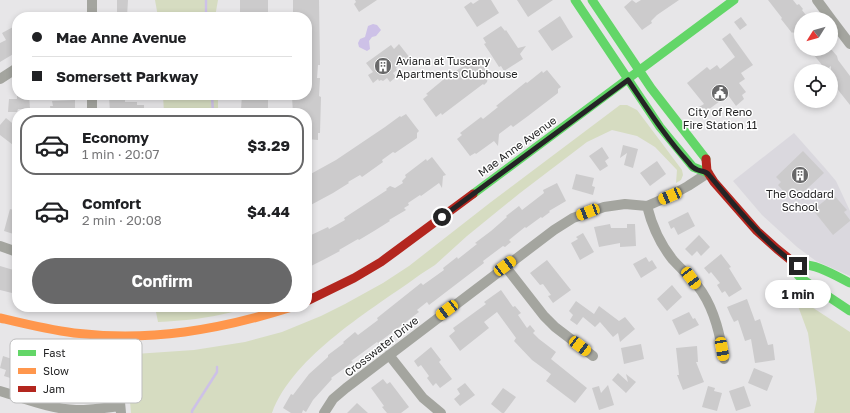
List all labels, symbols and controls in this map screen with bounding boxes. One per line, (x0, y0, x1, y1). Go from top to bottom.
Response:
north arrow (794, 12, 838, 56)
map controls (794, 12, 838, 108)
text: Mae Anne Avenue (56, 28, 186, 46)
place label: Aviana at Tuscany Apartments Clubhouse (396, 54, 518, 80)
building icon: Aviana at Tuscany Apartments Clubhouse (373, 56, 393, 76)
button: locate (794, 64, 838, 108)
text: Somersett Parkway (56, 67, 198, 85)
public building icon: City of Reno Fire Station 11 (710, 83, 730, 103)
place label: City of Reno Fire Station 11 (683, 105, 757, 131)
street label: Mae Anne Avenue (475, 113, 559, 179)
icon: car (34, 127, 70, 163)
text: Economy (82, 128, 149, 146)
text: $3.29 (247, 136, 290, 154)
text: 1 min · 20:07 (82, 146, 159, 162)
building icon: The Goddard School (790, 165, 810, 185)
car (657, 186, 683, 206)
place label: The Goddard School (766, 187, 834, 213)
icon: car (34, 193, 70, 229)
text: Comfort (82, 194, 141, 212)
text: $4.44 (247, 202, 290, 220)
car (575, 202, 601, 222)
route start (433, 208, 451, 226)
text: 2 min · 20:08 (82, 212, 162, 228)
car (492, 254, 518, 278)
route end (789, 257, 807, 275)
button: Confirm (32, 258, 292, 304)
car (679, 265, 703, 291)
callout: 1 min (765, 280, 831, 308)
text: 1 min (782, 286, 814, 302)
car (434, 298, 460, 322)
street label: Crosswater Drive (342, 313, 420, 379)
car (567, 334, 593, 358)
car (714, 336, 730, 362)
legend (10, 339, 142, 403)
text: Fast (43, 346, 66, 359)
text: Slow (43, 364, 69, 377)
text: Jam (43, 382, 65, 395)

